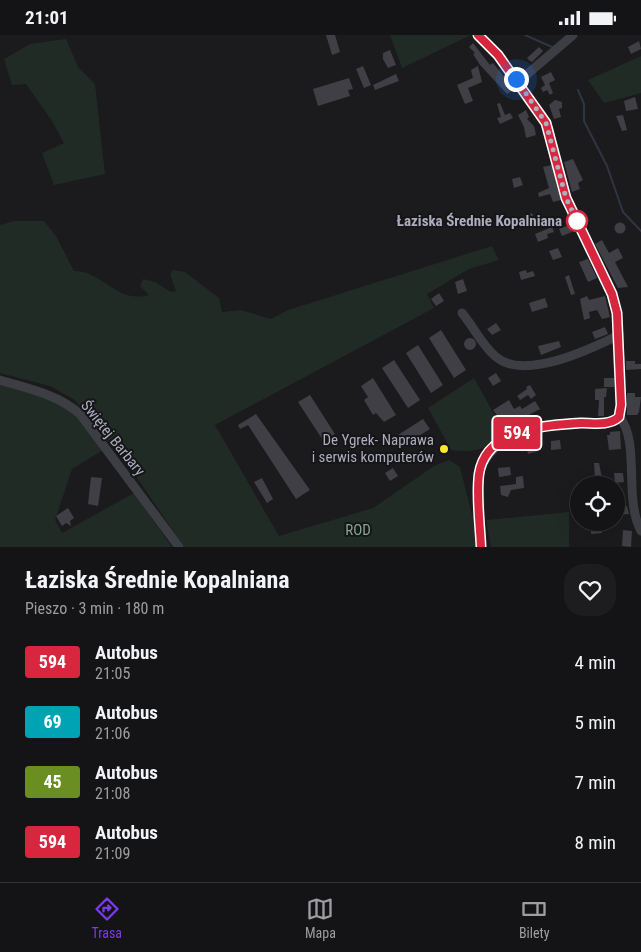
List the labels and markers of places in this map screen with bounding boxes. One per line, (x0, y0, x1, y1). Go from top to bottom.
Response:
marker: Łaziska Średnie Kopalniana (566, 210, 588, 232)
place label: Łaziska Średnie Kopalniana (397, 212, 562, 230)
place label: De Ygrek- Naprawa i serwis komputerów (312, 431, 434, 466)
marker: De Ygrek- Naprawa i serwis komputerów (438, 443, 450, 455)

